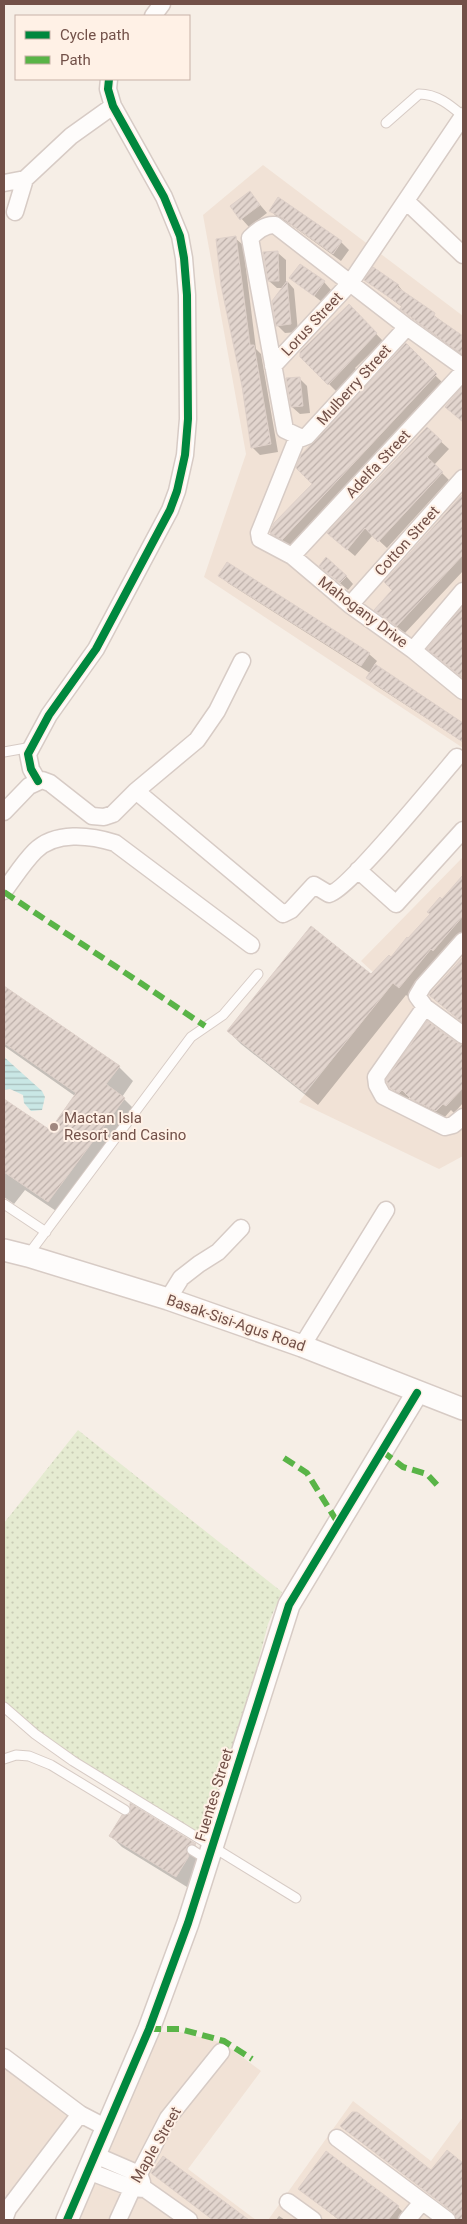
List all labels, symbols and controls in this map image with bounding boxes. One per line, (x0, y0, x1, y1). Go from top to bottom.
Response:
legend (15, 15, 190, 80)
text: Cycle path (60, 26, 130, 44)
text: Path (60, 51, 91, 69)
street label: Lorus Street (278, 288, 346, 360)
street label: Mulberry Street (313, 341, 395, 429)
street label: Adelfa Street (342, 426, 414, 502)
street label: Cotton Street (371, 502, 443, 580)
street label: Mahogany Drive (315, 572, 411, 652)
place label: Mactan Isla Resort and Casino (64, 1109, 186, 1144)
marker: Mactan Isla Resort and Casino (48, 1121, 60, 1133)
street label: Basak-Sisi-Agus Road (164, 1291, 308, 1355)
street label: Fuentes Street (191, 1746, 237, 1844)
street label: Maple Street (127, 2104, 185, 2186)

